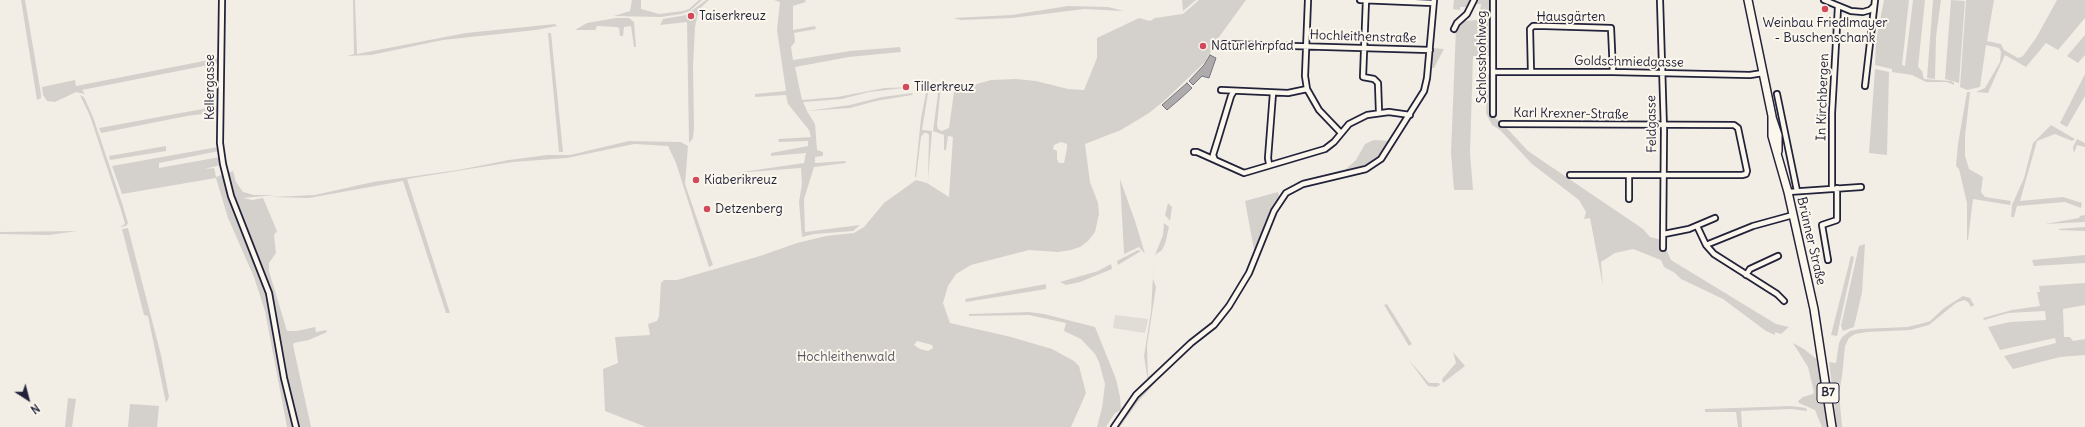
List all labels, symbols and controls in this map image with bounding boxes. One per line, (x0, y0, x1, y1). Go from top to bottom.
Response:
marker: Weinbau Friedlmayer - Buschenschank (1820, 4, 1830, 14)
place label: Taiserkreuz (699, 8, 766, 24)
street label: Hausgärten (1537, 9, 1605, 25)
street label: Schlosshohlweg (1474, 10, 1490, 104)
marker: Taiserkreuz (686, 11, 696, 21)
place label: Weinbau Friedlmayer - Buschenschank (1762, 15, 1888, 46)
street label: Hochleithenstraße (1309, 27, 1417, 47)
place label: Naturlehrpfad (1211, 38, 1294, 54)
marker: Naturlehrpfad (1198, 41, 1208, 51)
street label: Goldschmiedgasse (1574, 53, 1684, 71)
street label: In Kirchbergen (1814, 53, 1832, 141)
street label: Kellergasse (202, 54, 218, 120)
place label: Tillerkreuz (914, 79, 974, 95)
marker: Tillerkreuz (901, 82, 911, 92)
street label: Feldgasse (1644, 95, 1660, 153)
street label: Karl Krexner-Straße (1513, 105, 1629, 123)
place label: Kiaberikreuz (704, 172, 777, 188)
marker: Kiaberikreuz (691, 175, 701, 185)
street label: Brünner Straße (1793, 195, 1829, 287)
place label: Detzenberg (715, 201, 783, 217)
marker: Detzenberg (702, 204, 712, 214)
park label: Hochleithenwald (797, 349, 895, 365)
north arrow (8, 379, 48, 419)
road number: B7 (1817, 383, 1839, 403)
text: N (28, 401, 42, 417)

